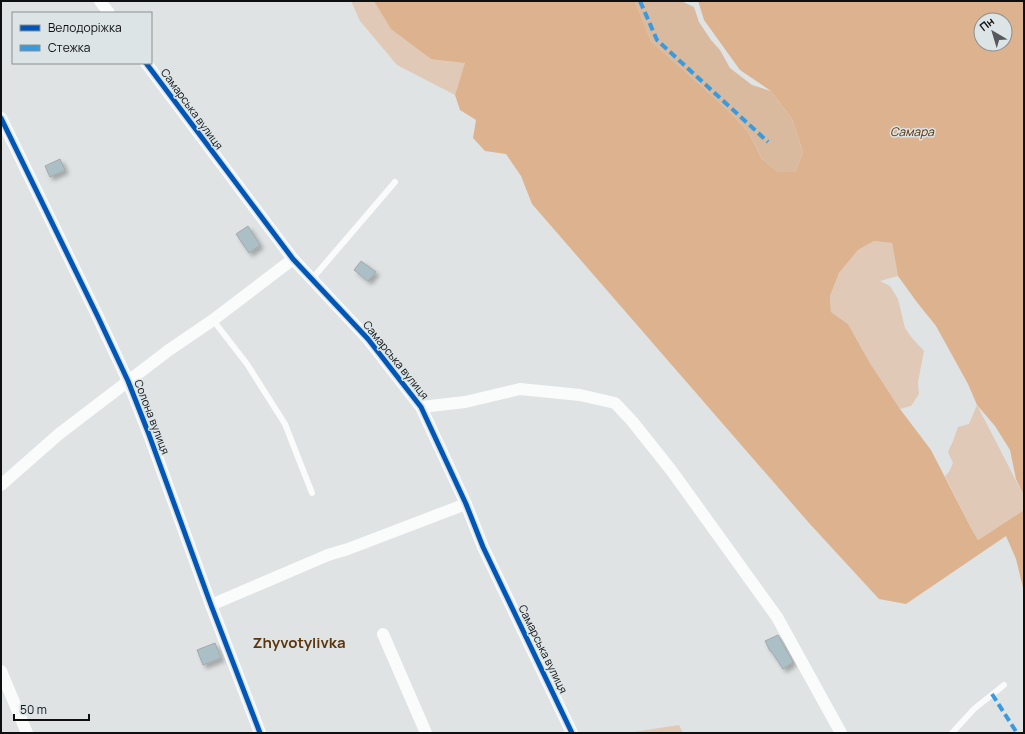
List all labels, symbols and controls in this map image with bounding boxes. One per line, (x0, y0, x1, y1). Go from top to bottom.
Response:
legend (12, 12, 152, 64)
north arrow (973, 12, 1013, 52)
text: Пн (976, 13, 997, 34)
text: Велодоріжка (48, 19, 122, 36)
text: Стежка (48, 39, 90, 56)
street label: Самарська вулиця (158, 65, 227, 152)
water label: Самара (890, 123, 935, 140)
street label: Самарська вулиця (360, 317, 433, 402)
street label: Солона вулиця (131, 377, 174, 456)
street label: Самарська вулиця (515, 602, 571, 696)
district label: Zhyvotylivka (252, 632, 346, 653)
scale bar (14, 696, 89, 722)
text: 50 m (20, 701, 47, 718)

